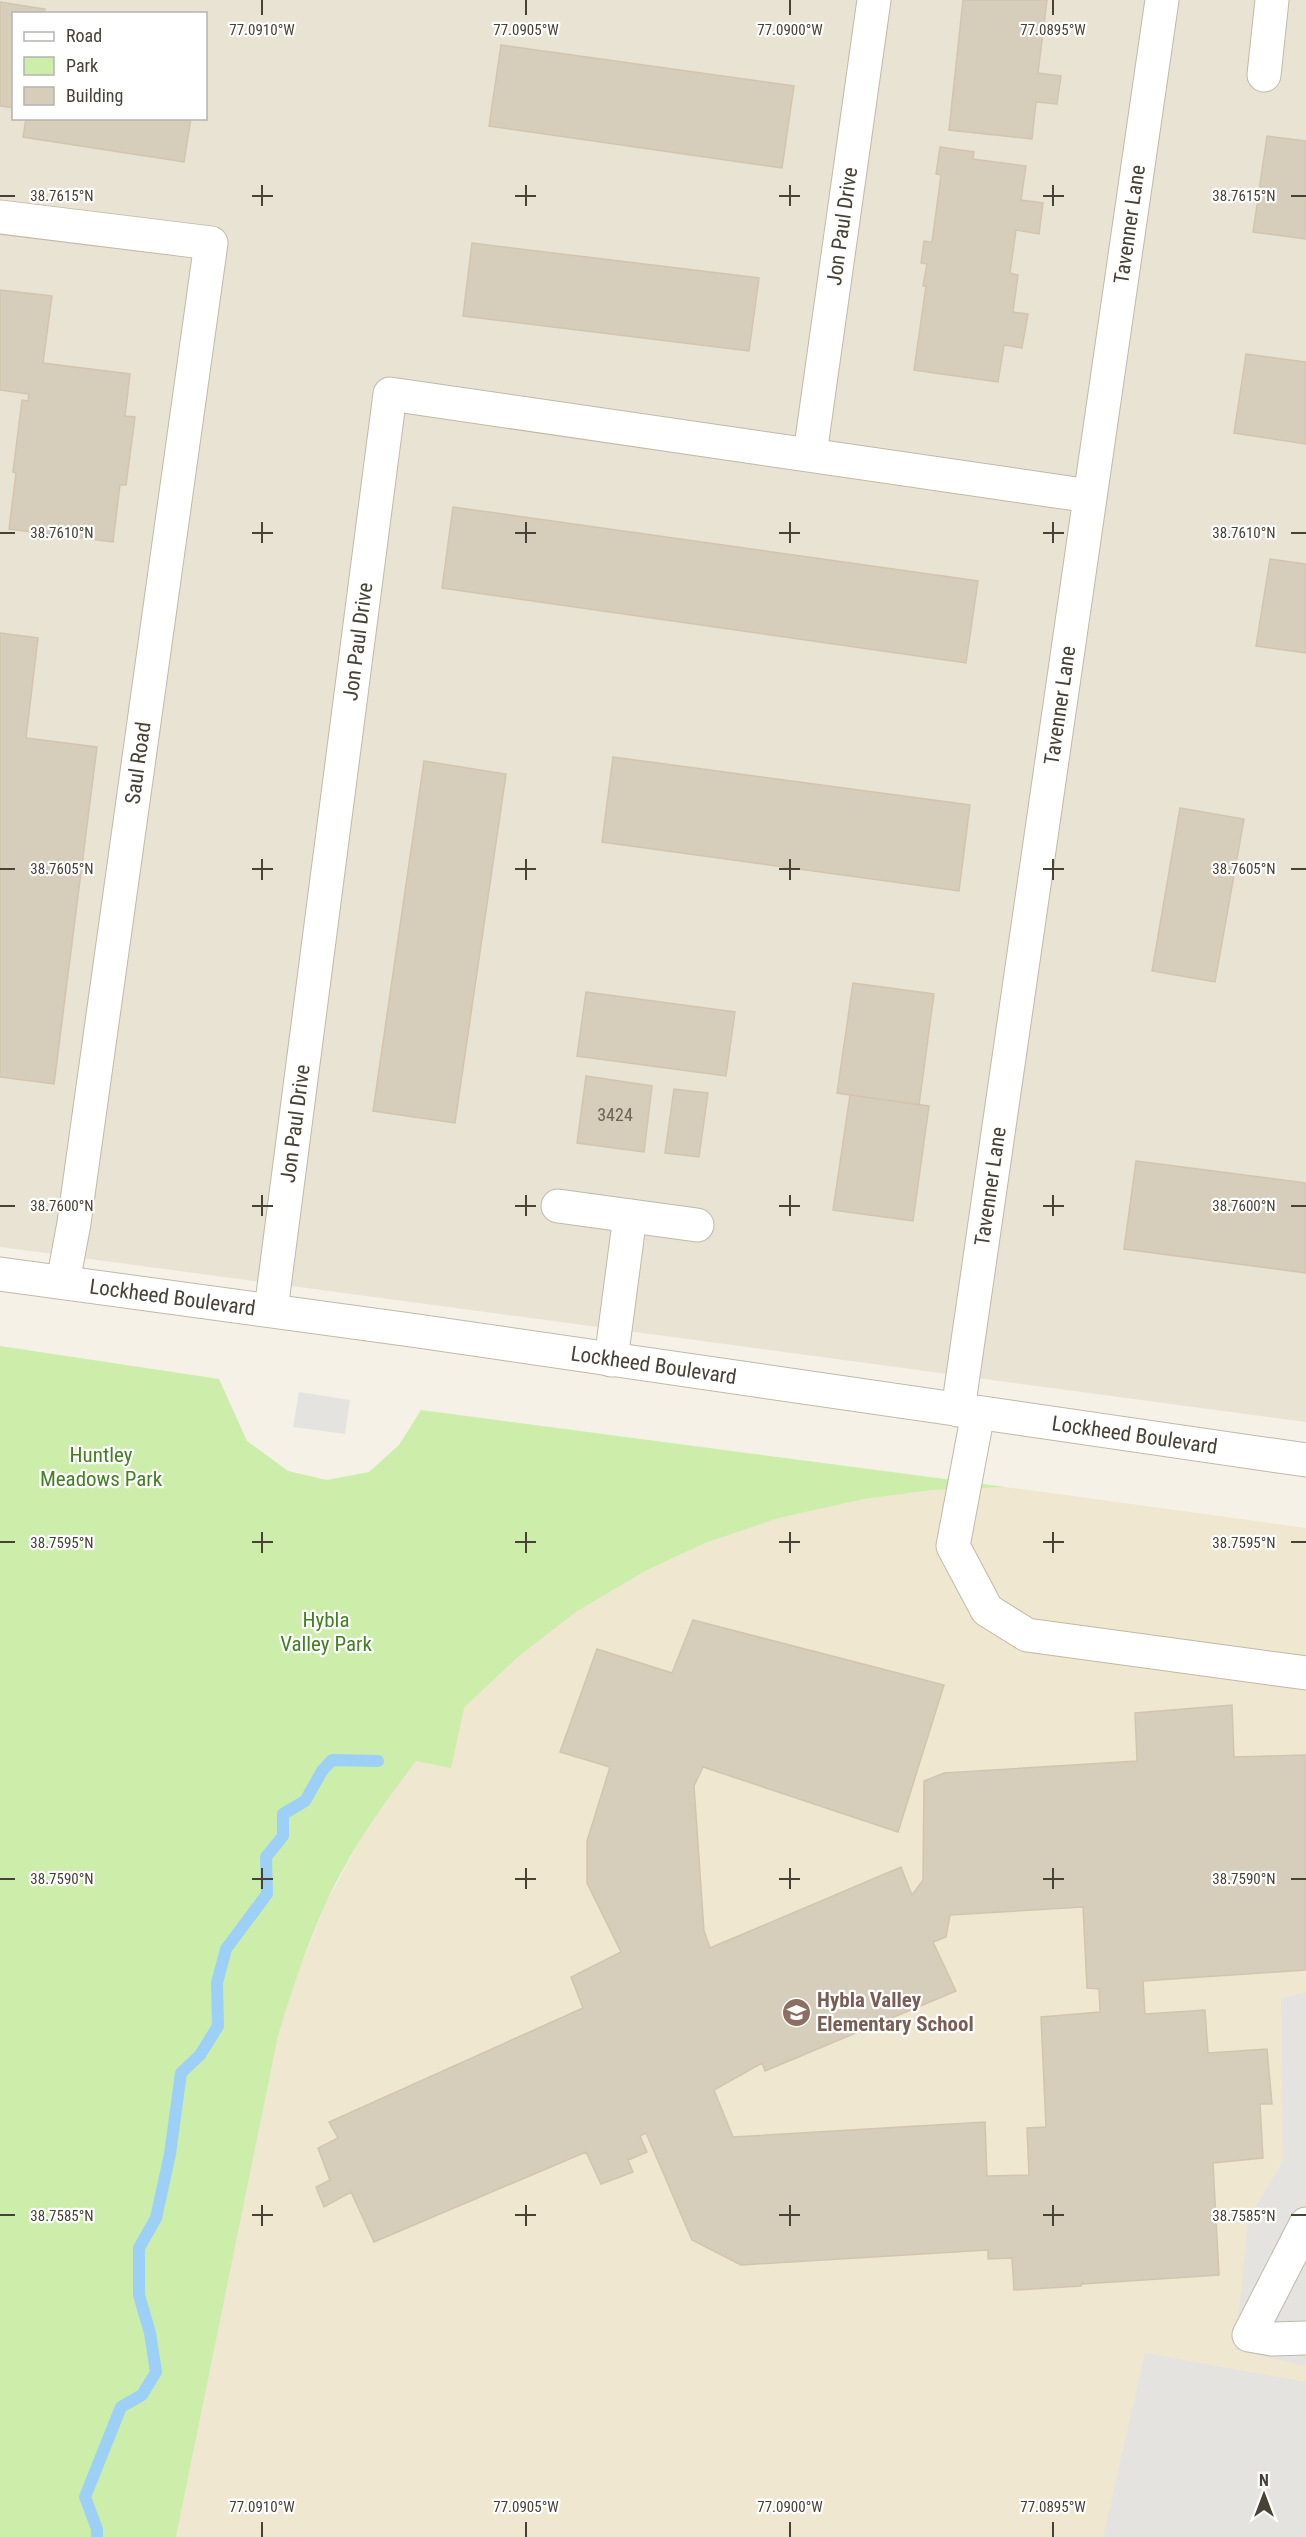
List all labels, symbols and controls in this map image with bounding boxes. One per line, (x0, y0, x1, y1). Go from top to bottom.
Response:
legend (12, 12, 207, 120)
text: 77.0910°W (229, 21, 295, 39)
text: 77.0905°W (493, 21, 559, 39)
text: 77.0900°W (757, 21, 823, 39)
text: 77.0895°W (1020, 21, 1086, 39)
text: Road (66, 25, 102, 46)
text: Park (66, 55, 98, 76)
text: Building (66, 85, 123, 106)
street label: Tavenner Lane (1109, 163, 1150, 285)
street label: Jon Paul Drive (822, 165, 862, 287)
text: 38.7615°N (30, 187, 94, 205)
text: 38.7615°N (1212, 187, 1276, 205)
text: 38.7610°N (30, 524, 94, 542)
text: 38.7610°N (1212, 524, 1276, 542)
street label: Jon Paul Drive (338, 581, 377, 702)
street label: Tavenner Lane (1039, 644, 1080, 766)
street label: Saul Road (120, 720, 156, 806)
text: 38.7605°N (30, 860, 94, 878)
text: 38.7605°N (1212, 860, 1276, 878)
street label: Jon Paul Drive (276, 1063, 315, 1184)
house number: 3424 (597, 1104, 633, 1125)
street label: Tavenner Lane (970, 1125, 1011, 1247)
text: 38.7600°N (30, 1197, 94, 1215)
text: 38.7600°N (1212, 1197, 1276, 1215)
street label: Lockheed Boulevard (88, 1274, 257, 1321)
street label: Lockheed Boulevard (569, 1341, 738, 1389)
street label: Lockheed Boulevard (1050, 1411, 1219, 1459)
park label: Huntley Meadows Park (40, 1443, 163, 1491)
text: 38.7595°N (30, 1534, 94, 1552)
text: 38.7595°N (1212, 1534, 1276, 1552)
park label: Hybla Valley Park (280, 1608, 372, 1656)
text: 38.7590°N (30, 1870, 94, 1888)
text: 38.7590°N (1212, 1870, 1276, 1888)
place label: Hybla Valley Elementary School (817, 1988, 974, 2036)
school or university icon: Hybla Valley Elementary School (780, 1996, 812, 2028)
text: 38.7585°N (30, 2207, 94, 2225)
text: 38.7585°N (1212, 2207, 1276, 2225)
north arrow (1234, 2465, 1294, 2525)
text: N (1259, 2471, 1269, 2490)
text: 77.0910°W (229, 2498, 295, 2516)
text: 77.0905°W (493, 2498, 559, 2516)
text: 77.0900°W (757, 2498, 823, 2516)
text: 77.0895°W (1020, 2498, 1086, 2516)

